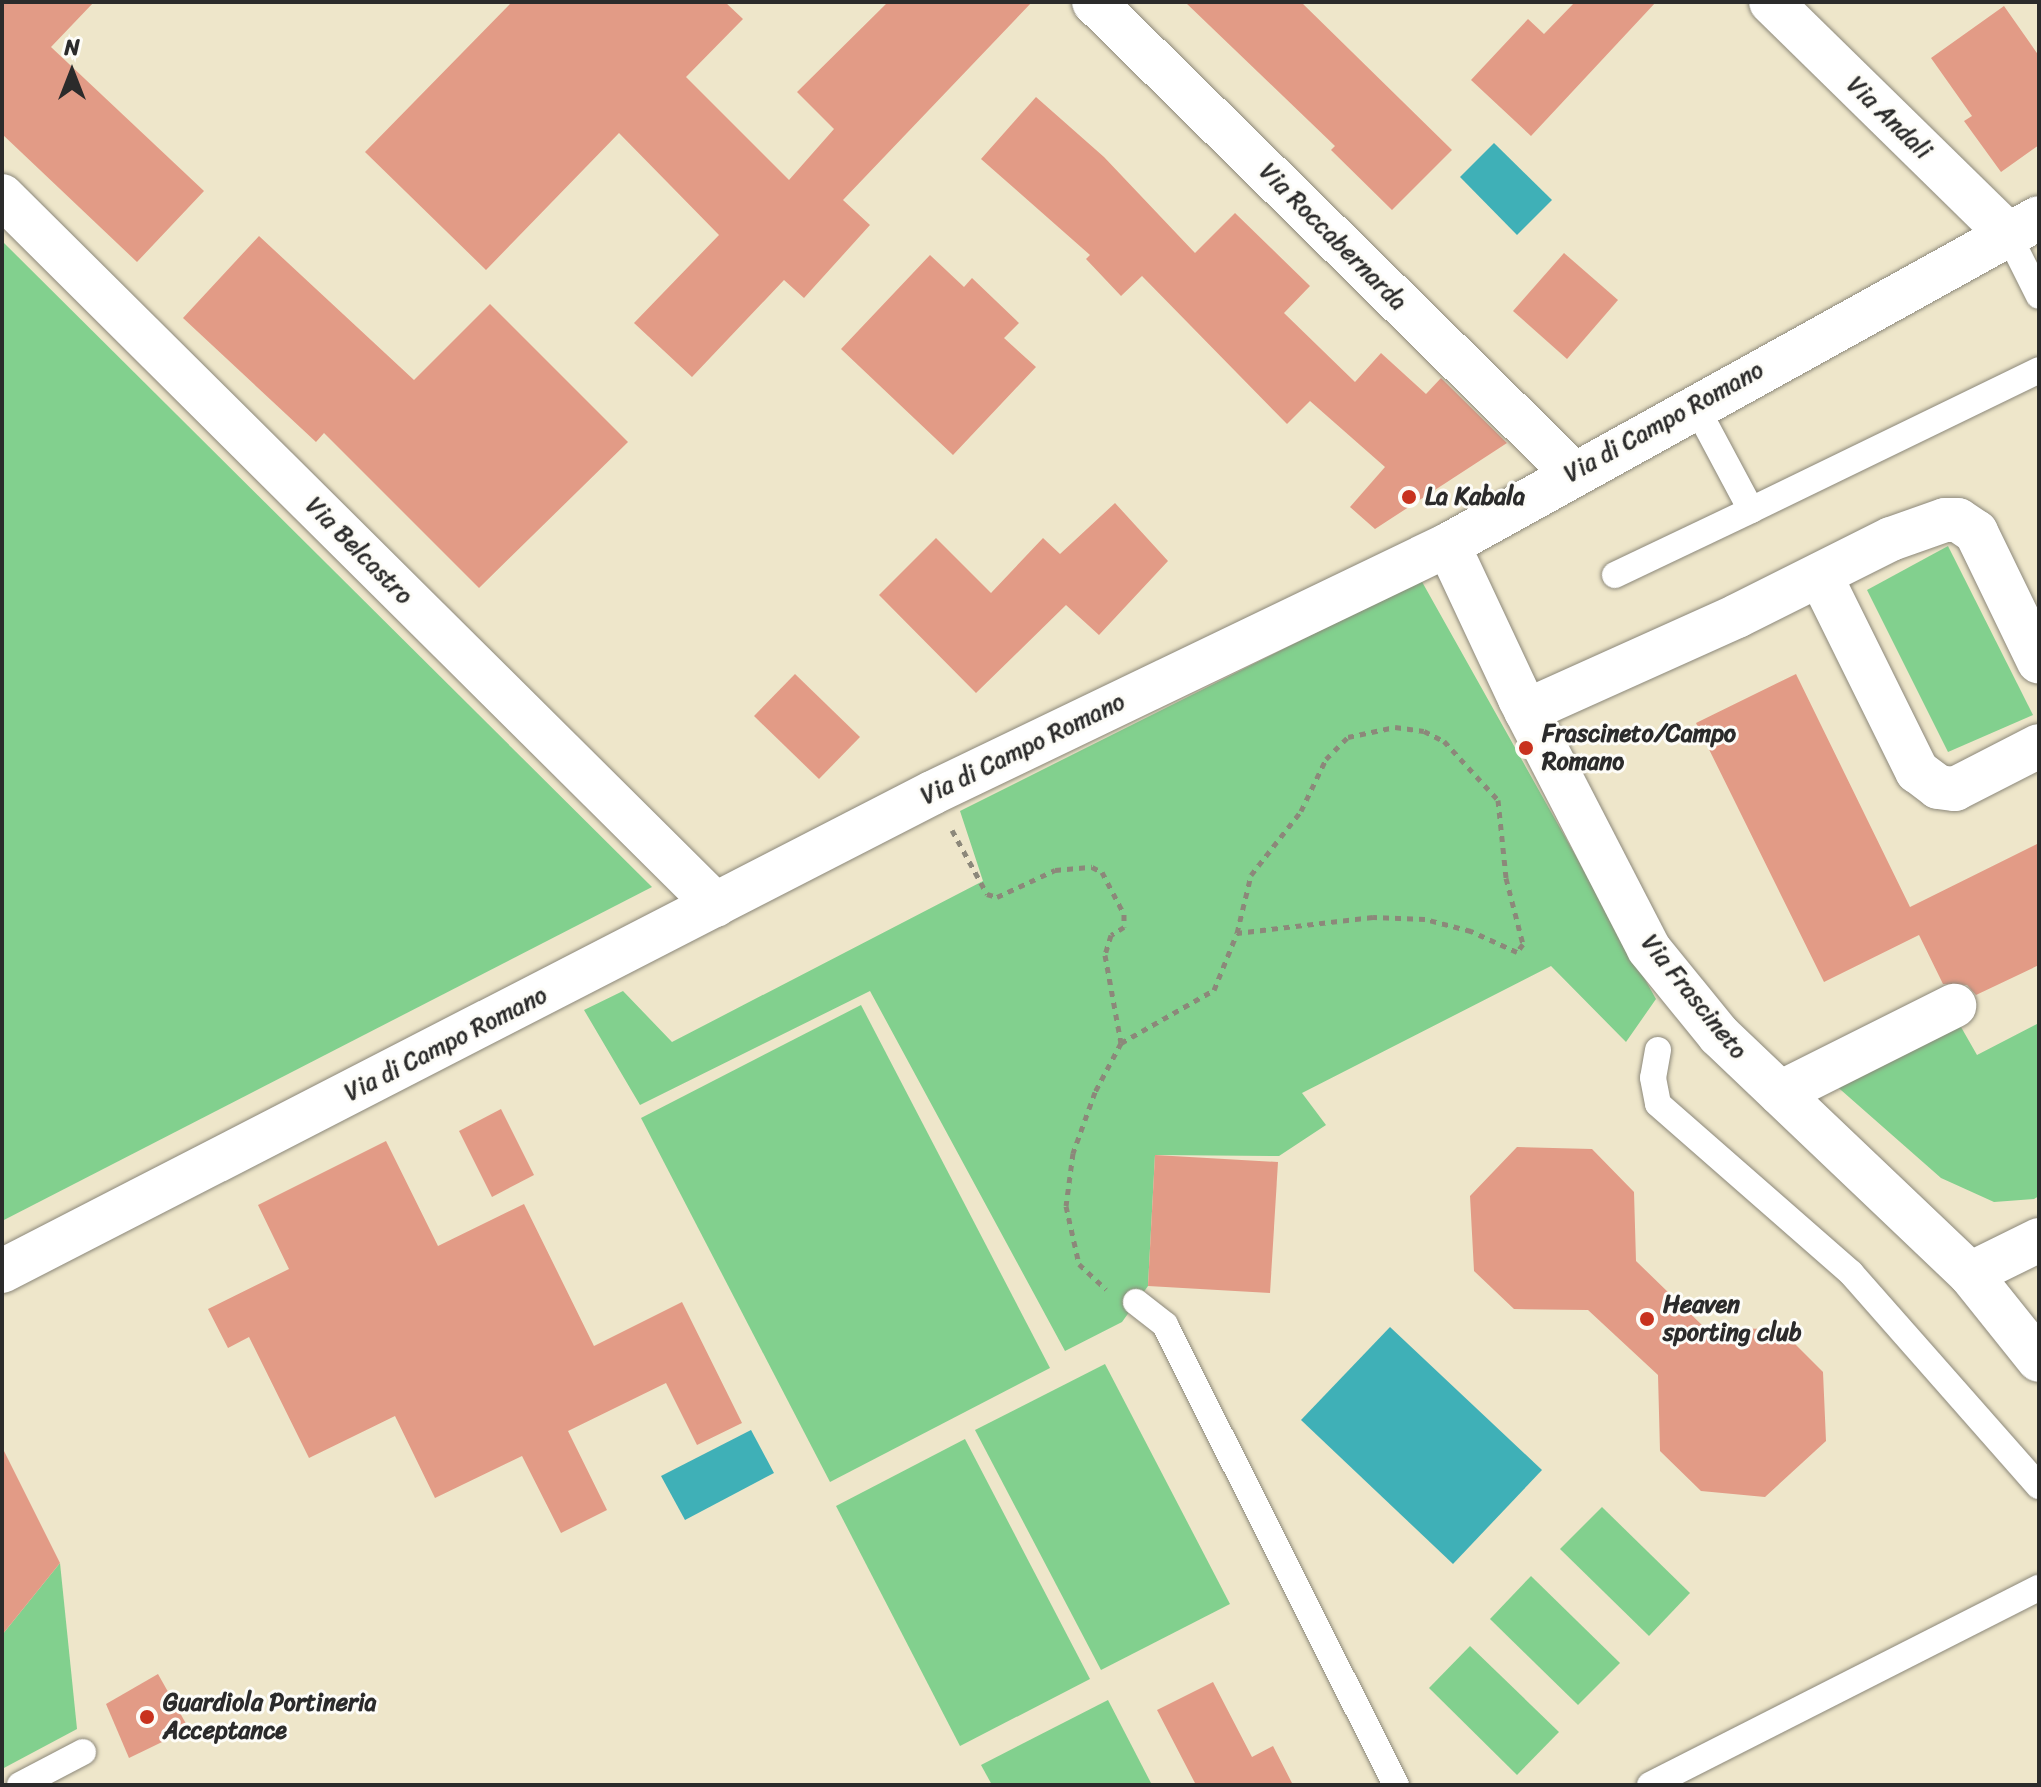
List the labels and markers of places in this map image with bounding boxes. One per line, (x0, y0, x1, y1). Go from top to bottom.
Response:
place label: La Kabala (1425, 483, 1525, 511)
marker: La Kabala (1400, 488, 1418, 506)
place label: Frascineto/Campo Romano (1542, 720, 1736, 776)
marker: Frascineto/Campo Romano (1517, 739, 1535, 757)
place label: Heaven sporting club (1663, 1291, 1802, 1347)
marker: Heaven sporting club (1638, 1310, 1656, 1328)
place label: Guardiola Portineria Acceptance (163, 1689, 376, 1745)
marker: Guardiola Portineria Acceptance (138, 1708, 156, 1726)

